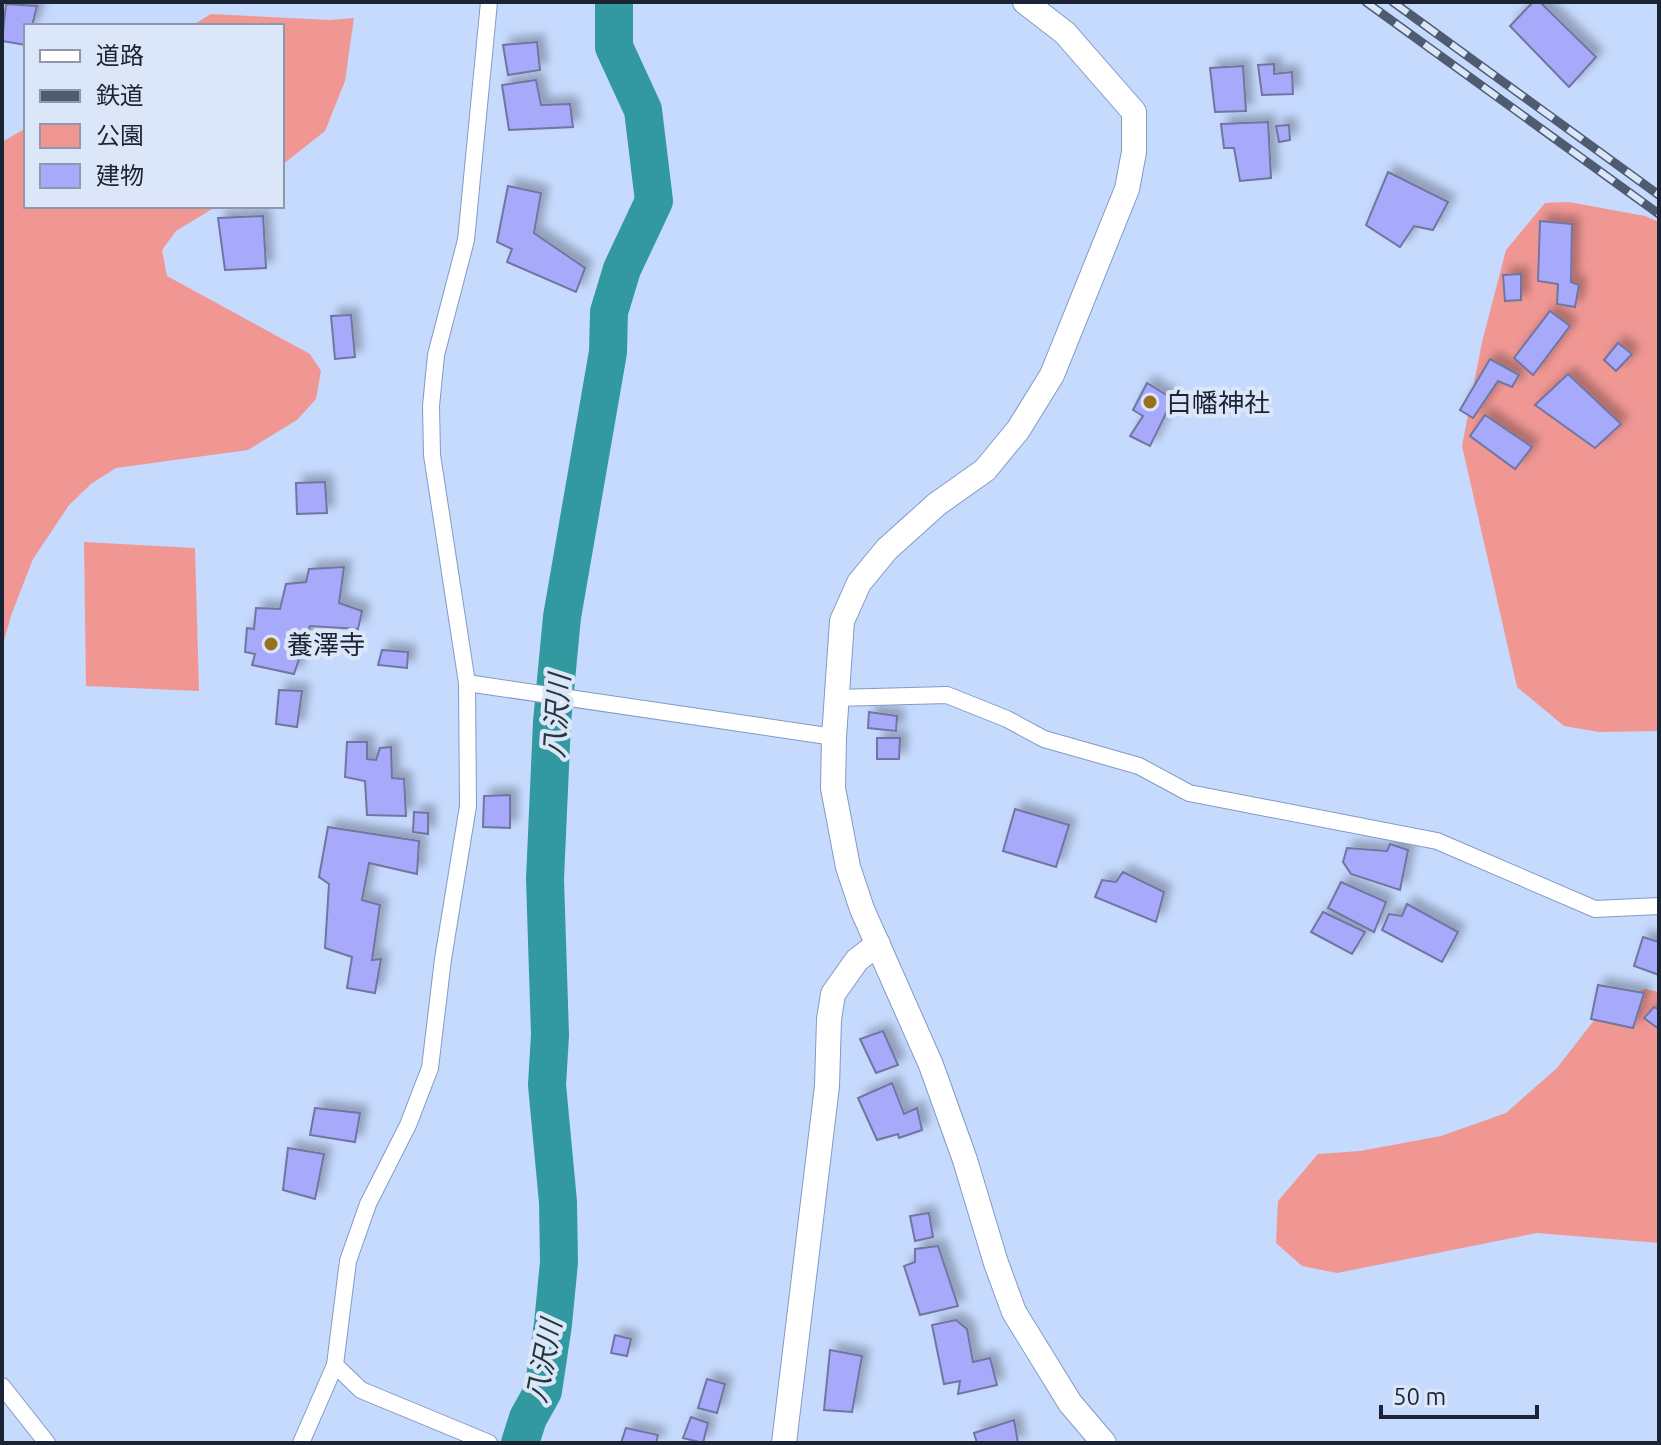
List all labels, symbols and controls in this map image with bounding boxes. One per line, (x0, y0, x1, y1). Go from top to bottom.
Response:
legend (24, 24, 284, 208)
text: 道路 (96, 42, 144, 69)
text: 鉄道 (96, 82, 144, 109)
text: 公園 (96, 122, 144, 149)
text: 建物 (96, 162, 144, 189)
place label: 白幡神社 (1166, 388, 1270, 417)
marker: 白幡神社 (1141, 393, 1159, 411)
place label: 養澤寺 (287, 630, 365, 659)
marker: 養澤寺 (262, 635, 280, 653)
water label: 八沢川 (538, 670, 575, 759)
water label: 八沢川 (520, 1314, 567, 1405)
scale bar (1381, 1369, 1537, 1419)
text: 50 m (1393, 1383, 1446, 1410)

